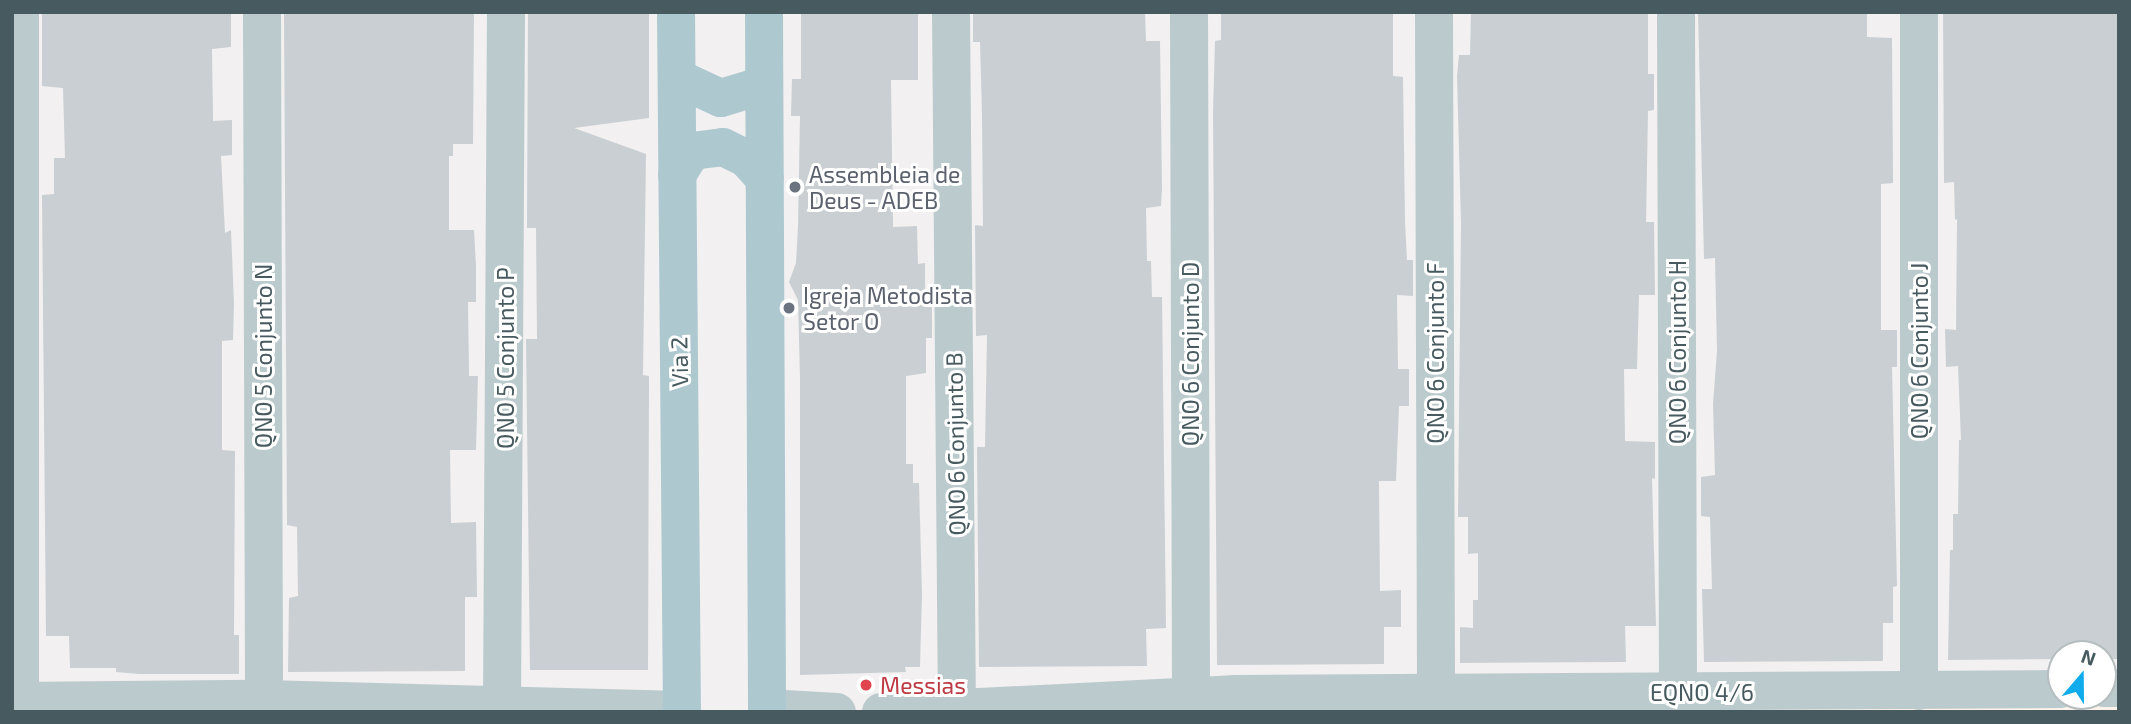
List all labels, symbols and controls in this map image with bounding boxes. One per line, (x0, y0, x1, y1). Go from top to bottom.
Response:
place label: Assembleia de Deus - ADEB (809, 160, 960, 214)
marker: Assembleia de Deus - ADEB (787, 179, 803, 195)
street label: QNO 6 Conjunto H (1663, 260, 1691, 444)
street label: QNO 6 Conjunto D (1176, 262, 1204, 446)
street label: QNO 6 Conjunto F (1421, 262, 1449, 444)
street label: QNO 6 Conjunto J (1905, 263, 1933, 439)
street label: QNO 5 Conjunto N (249, 264, 277, 448)
street label: QNO 5 Conjunto P (491, 267, 519, 449)
place label: Igreja Metodista Setor O (803, 281, 973, 335)
marker: Igreja Metodista Setor O (781, 300, 797, 316)
street label: Via 2 (665, 337, 693, 387)
street label: QNO 6 Conjunto B (940, 352, 970, 536)
north arrow (2047, 640, 2117, 710)
text: N (2078, 644, 2099, 670)
place label: Messias (880, 671, 966, 699)
marker: Messias (858, 677, 874, 693)
street label: EQNO 4/6 (1650, 678, 1754, 706)

